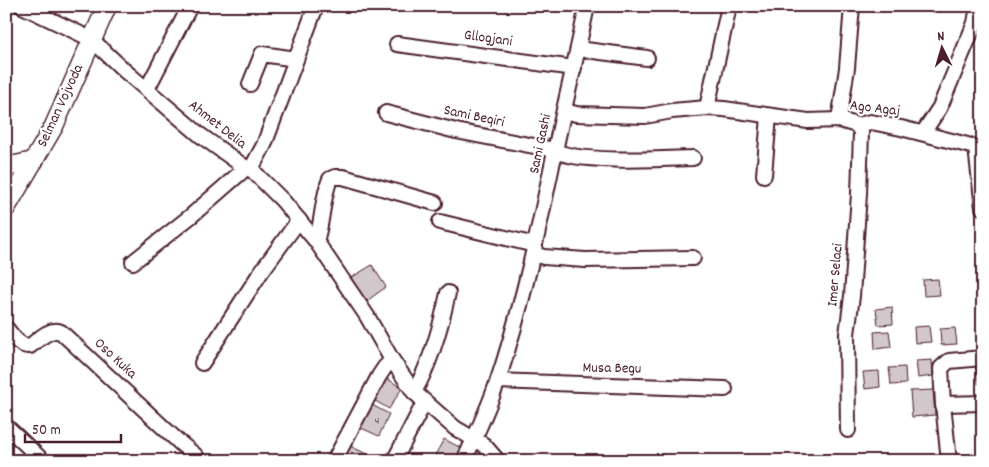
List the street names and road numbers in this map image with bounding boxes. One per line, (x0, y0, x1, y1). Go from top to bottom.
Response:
street label: Gllogjani (462, 25, 514, 53)
street label: Selman Vojvoda (32, 60, 90, 151)
street label: Ahmet Delia (183, 95, 252, 155)
street label: Ago Agaj (849, 95, 902, 123)
street label: Sami Beqiri (442, 100, 507, 134)
street label: Sami Gashi (524, 112, 558, 176)
street label: Imer Selaci (822, 242, 850, 307)
street label: Oso Kuka (89, 333, 142, 385)
street label: Musa Begu (582, 357, 642, 381)

